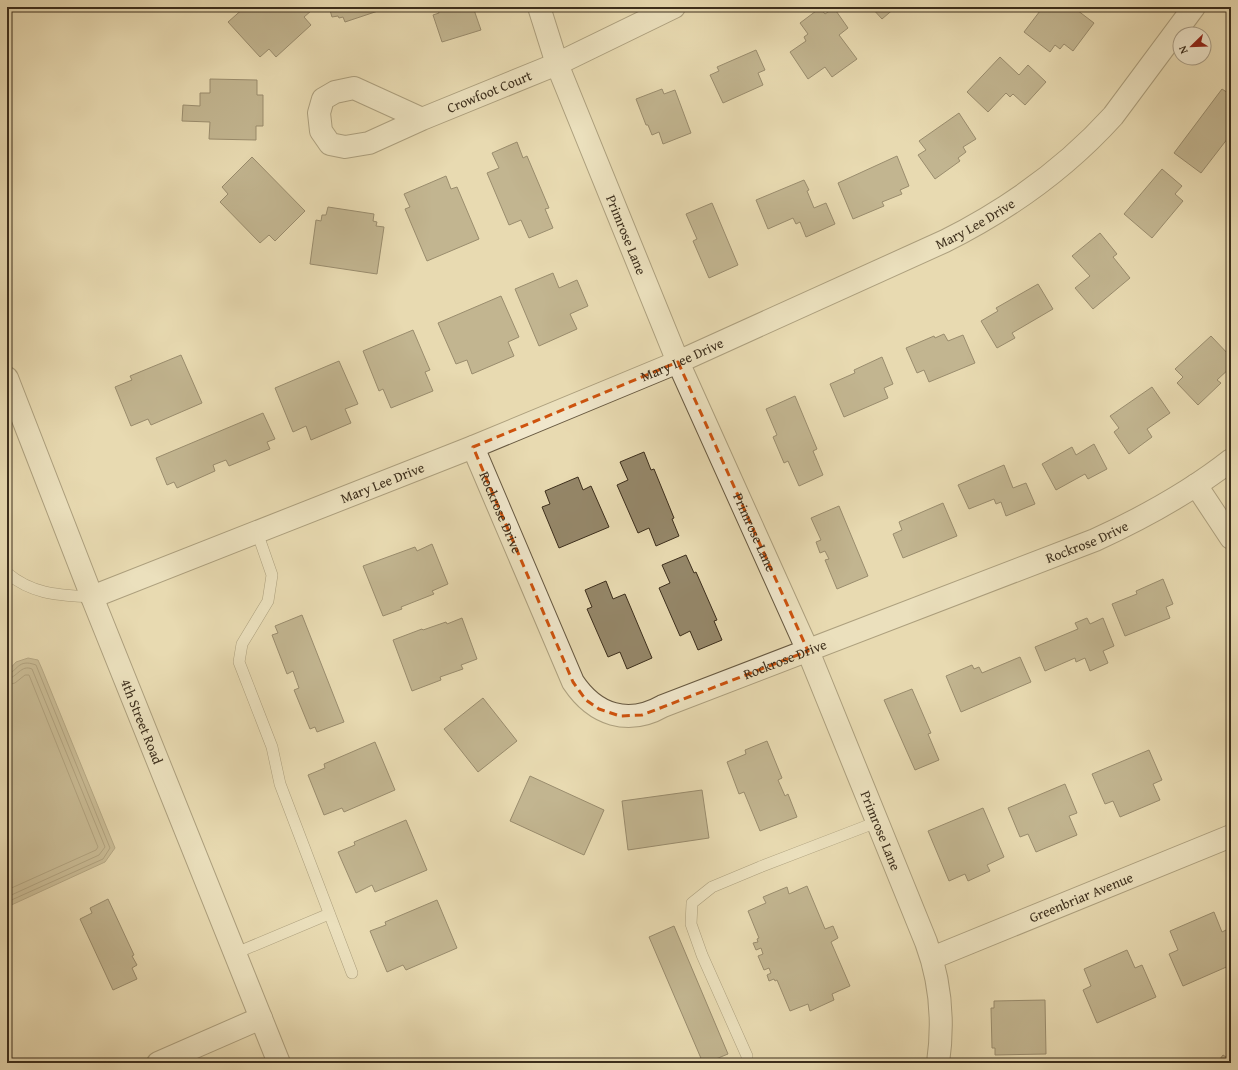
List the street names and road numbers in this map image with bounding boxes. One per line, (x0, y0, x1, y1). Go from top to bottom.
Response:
street label: Crowfoot Court (444, 65, 535, 118)
street label: Primrose Lane (601, 192, 652, 278)
street label: Mary Lee Drive (932, 193, 1019, 254)
street label: Mary Lee Drive (638, 333, 727, 386)
street label: Mary Lee Drive (337, 457, 428, 508)
street label: Rockrose Drive (474, 468, 527, 557)
street label: Primrose Lane (728, 490, 781, 575)
street label: Rockrose Drive (1043, 515, 1132, 568)
street label: Rockrose Drive (740, 634, 830, 684)
street label: 4th Street Road (116, 676, 168, 768)
street label: Primrose Lane (856, 788, 906, 874)
street label: Greenbriar Avenue (1026, 867, 1136, 927)

